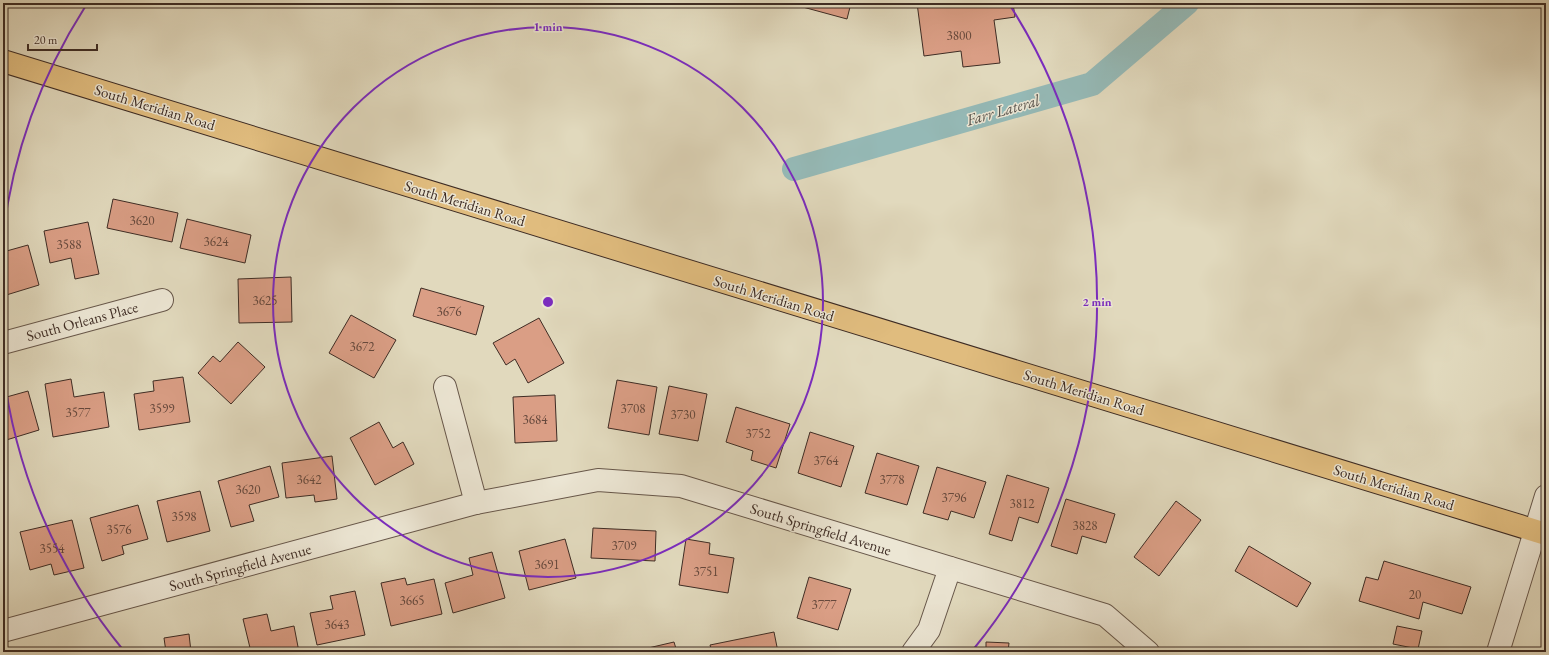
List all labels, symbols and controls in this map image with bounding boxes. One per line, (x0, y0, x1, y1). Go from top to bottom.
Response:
text: 1 min (533, 19, 563, 35)
scale bar (28, 26, 97, 52)
house number: 3800 (947, 27, 971, 44)
text: 20 m (34, 32, 58, 48)
street label: South Meridian Road (92, 80, 218, 134)
water label: Farr Lateral (963, 89, 1042, 131)
street label: South Meridian Road (402, 176, 528, 230)
house number: 3620 (130, 212, 154, 229)
house number: 3624 (204, 233, 229, 250)
house number: 3588 (57, 236, 81, 253)
street label: South Meridian Road (711, 271, 837, 325)
house number: 3625 (253, 292, 277, 309)
text: 2 min (1082, 294, 1112, 310)
centre of rings (541, 295, 555, 309)
street label: South Orleans Place (24, 297, 140, 345)
house number: 3676 (437, 303, 461, 320)
house number: 3672 (350, 338, 375, 355)
street label: South Meridian Road (1021, 365, 1147, 419)
house number: 3599 (150, 400, 175, 417)
house number: 3708 (621, 400, 645, 417)
house number: 3577 (66, 404, 91, 421)
house number: 3730 (671, 406, 695, 423)
house number: 3684 (523, 411, 548, 428)
house number: 3752 (746, 425, 771, 442)
house number: 3764 (814, 452, 839, 469)
street label: South Meridian Road (1331, 460, 1457, 514)
house number: 3642 (297, 471, 322, 488)
house number: 3778 (880, 471, 904, 488)
house number: 3620 (236, 481, 260, 498)
house number: 3796 (942, 489, 966, 506)
house number: 3812 (1010, 495, 1035, 512)
street label: South Springfield Avenue (748, 498, 894, 560)
house number: 3598 (172, 508, 196, 525)
house number: 3828 (1073, 517, 1097, 534)
house number: 3576 (107, 521, 131, 538)
house number: 3709 (612, 537, 637, 554)
street label: South Springfield Avenue (167, 539, 313, 595)
house number: 3554 (40, 540, 65, 557)
house number: 3691 (535, 556, 559, 573)
house number: 3751 (694, 563, 718, 580)
house number: 20 (1409, 586, 1421, 603)
house number: 3665 (400, 592, 424, 609)
house number: 3777 (812, 596, 837, 613)
house number: 3643 (325, 616, 349, 633)

